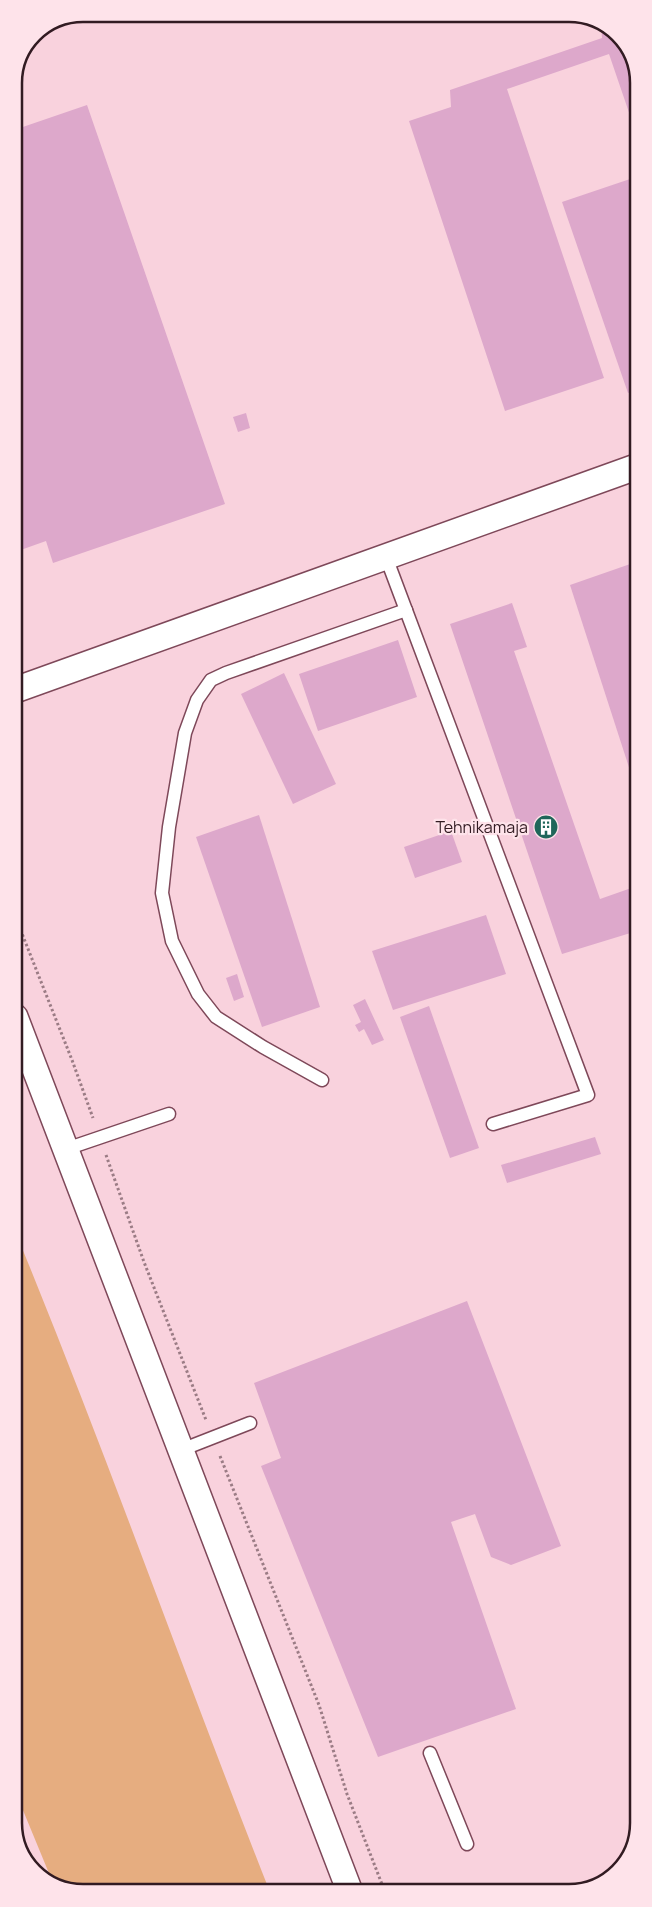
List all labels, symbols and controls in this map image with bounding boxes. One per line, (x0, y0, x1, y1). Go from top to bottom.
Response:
building icon: Tehnikamaja (533, 814, 559, 840)
place label: Tehnikamaja (435, 816, 528, 838)

